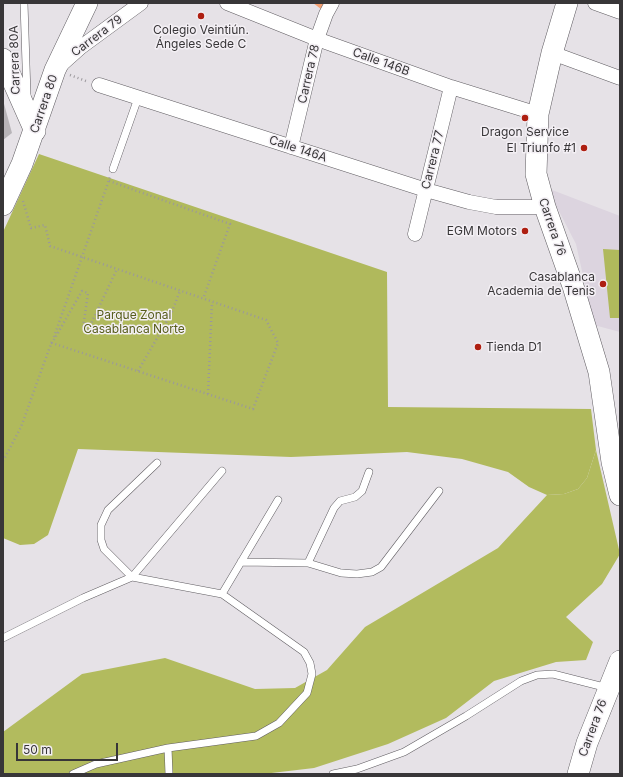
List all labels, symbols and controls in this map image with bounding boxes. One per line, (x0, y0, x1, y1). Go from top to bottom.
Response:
marker: Colegio Veintiún. Ángeles Sede C (196, 11, 206, 21)
street label: Carrera 79 (69, 12, 125, 60)
place label: Colegio Veintiún. Ángeles Sede C (153, 23, 249, 51)
street label: Carrera 80A (7, 25, 23, 95)
street label: Carrera 78 (295, 43, 323, 105)
street label: Calle 146B (351, 45, 411, 79)
street label: Carrera 80 (27, 73, 61, 135)
marker: Dragon Service (520, 113, 530, 123)
place label: Dragon Service (481, 125, 569, 139)
street label: Carrera 77 (419, 129, 447, 191)
street label: Calle 146A (267, 133, 329, 165)
place label: El Triunfo #1 (507, 141, 576, 155)
marker: El Triunfo #1 (579, 143, 589, 153)
street label: Carrera 76 (535, 196, 569, 258)
place label: EGM Motors (447, 224, 517, 238)
marker: EGM Motors (520, 226, 530, 236)
place label: Casablanca Academia de Tenis (487, 270, 595, 298)
marker: Casablanca Academia de Tenis (598, 279, 608, 289)
park label: Parque Zonal Casablanca Norte (83, 308, 185, 336)
place label: Tienda D1 (486, 340, 542, 354)
marker: Tienda D1 (473, 342, 483, 352)
street label: Carrera 76 (576, 697, 610, 759)
scale bar (18, 735, 120, 761)
text: 50 m (23, 742, 52, 757)

